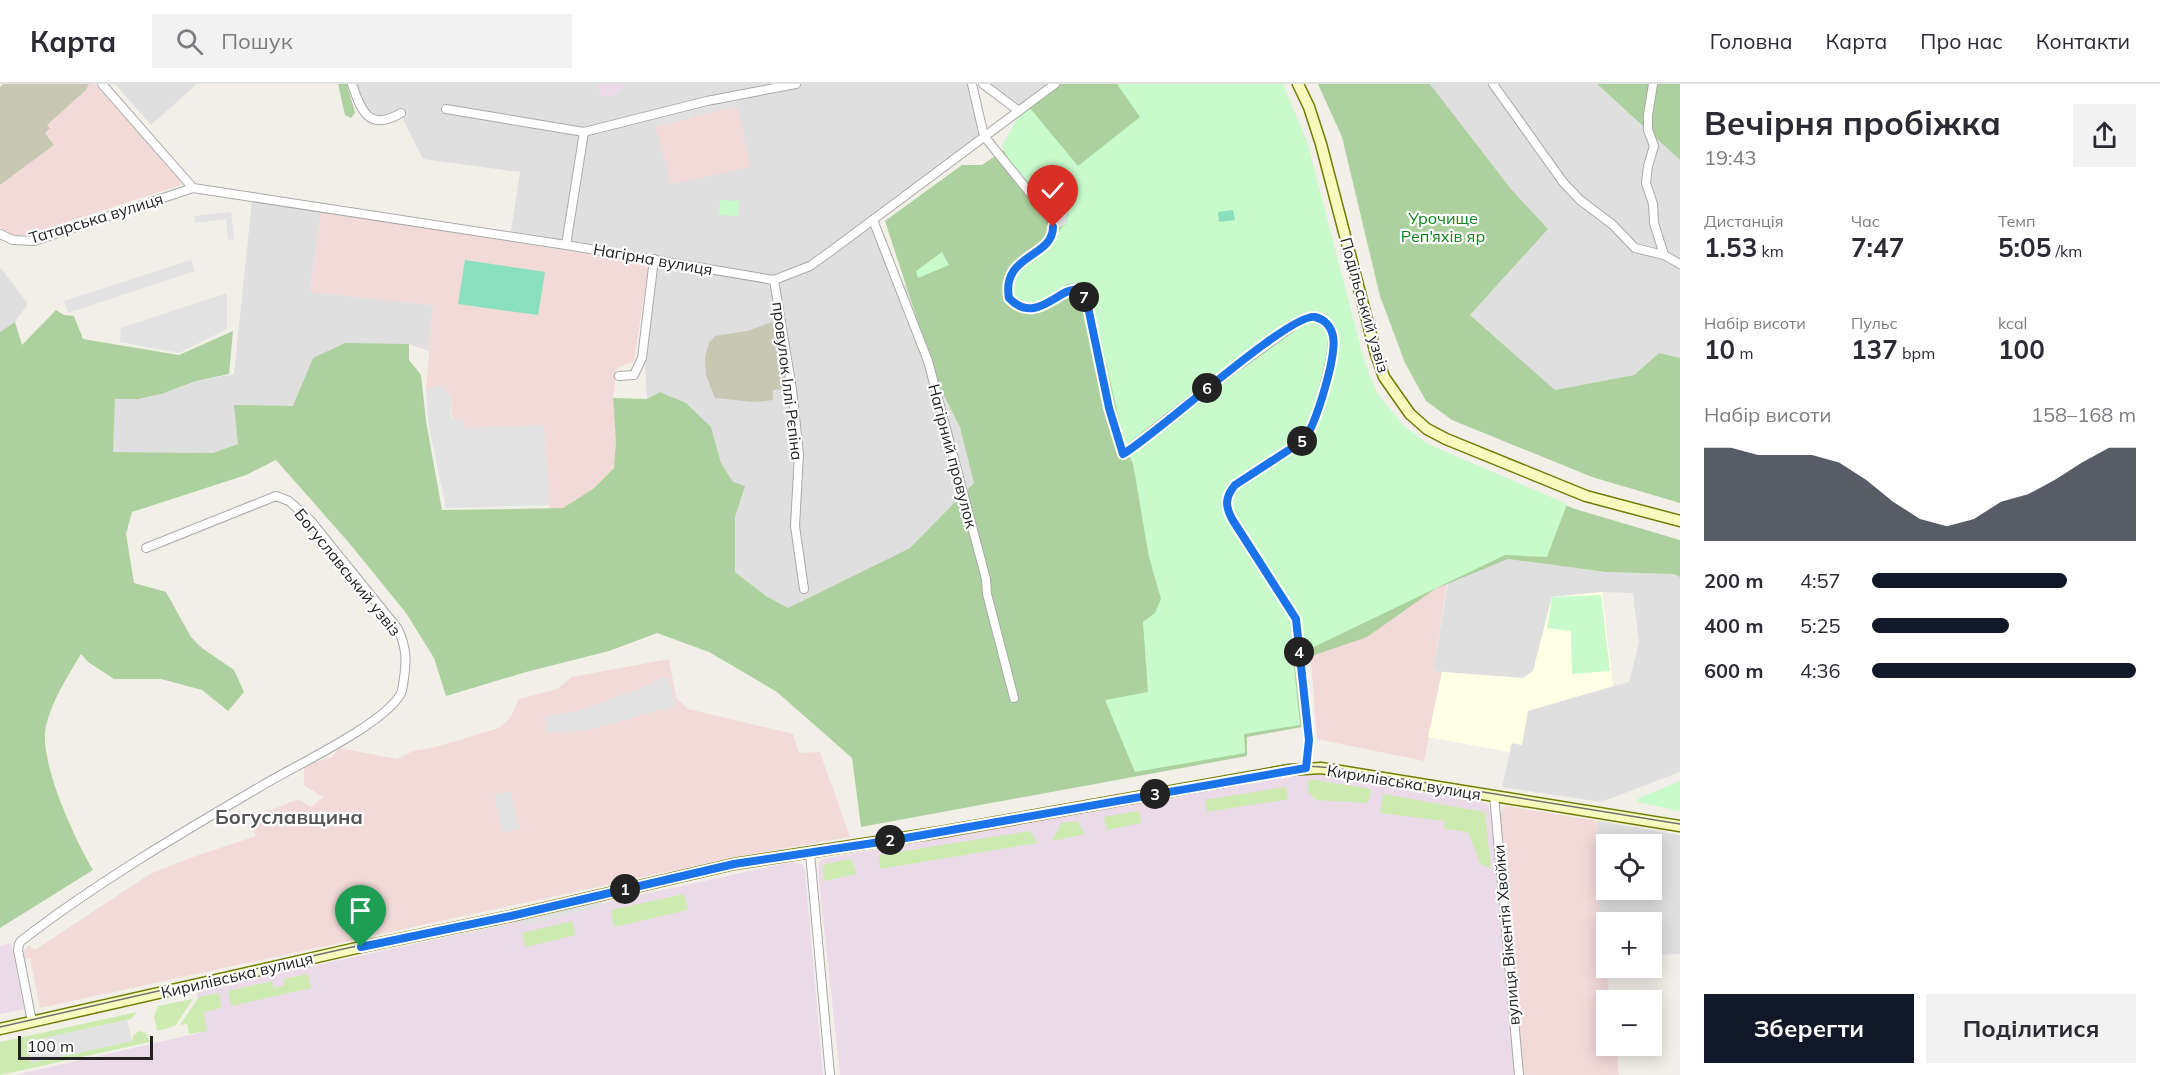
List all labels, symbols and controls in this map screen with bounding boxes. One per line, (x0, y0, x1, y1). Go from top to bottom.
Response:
search box (152, 14, 572, 68)
text: Карта (30, 24, 116, 59)
icon: search (173, 25, 206, 58)
text: Пошук (221, 27, 292, 55)
text: Головна (1710, 28, 1793, 54)
text: Карта (1826, 28, 1887, 54)
text: Про нас (1920, 28, 2003, 54)
text: Контакти (2036, 28, 2130, 54)
text: Вечірня пробіжка (1704, 102, 2001, 143)
button: share (2073, 104, 2136, 167)
text: 19:43 (1704, 145, 1757, 170)
pin (1027, 165, 1078, 227)
icon: check (1036, 174, 1069, 207)
street label: Татарська вулиця (27, 188, 165, 248)
park label: Урочище Реп'яхів яр (1401, 208, 1485, 246)
text: Дистанція (1704, 211, 1784, 231)
text: Час (1851, 211, 1880, 231)
text: Темп (1998, 211, 2036, 231)
text: 1.53 (1704, 231, 1757, 264)
text: 7:47 (1851, 231, 1904, 264)
text: 5:05 (1998, 231, 2051, 264)
street label: Подільський узвіз (1336, 235, 1394, 375)
street label: Нагірна вулиця (592, 239, 714, 279)
text: km (1757, 241, 1784, 261)
text: /km (2051, 241, 2082, 261)
pin: 7 (1069, 282, 1099, 312)
text: 7 (1079, 287, 1089, 307)
street label: провулок Іллі Рєпіна (768, 301, 808, 461)
text: Набір висоти (1704, 313, 1806, 333)
text: Пульс (1851, 313, 1898, 333)
text: kcal (1998, 313, 2027, 333)
text: 10 (1704, 333, 1735, 366)
text: 137 (1851, 333, 1898, 366)
text: 100 (1998, 333, 2045, 366)
text: m (1735, 343, 1753, 363)
text: bpm (1898, 343, 1935, 363)
pin: 6 (1192, 373, 1222, 403)
text: 6 (1202, 378, 1212, 398)
street label: Нагірний провулок (924, 382, 982, 531)
text: Набір висоти (1704, 402, 1831, 427)
text: 158–168 m (2031, 402, 2136, 427)
pin: 5 (1287, 426, 1317, 456)
text: 5 (1297, 431, 1307, 451)
street label: Богуславський узвіз (290, 504, 406, 640)
text: 200 m (1704, 568, 1763, 593)
text: 4:57 (1800, 568, 1841, 593)
text: 400 m (1704, 613, 1763, 638)
text: 5:25 (1800, 613, 1841, 638)
pin: 4 (1284, 637, 1314, 667)
text: 4 (1294, 642, 1304, 662)
text: 600 m (1704, 658, 1763, 683)
text: 4:36 (1800, 658, 1841, 683)
street label: Кирилівська вулиця (1326, 760, 1482, 804)
pin: 3 (1140, 779, 1170, 809)
text: 3 (1150, 784, 1160, 804)
district label: Богуславщина (215, 804, 363, 829)
pin: 2 (875, 825, 905, 855)
text: 2 (885, 830, 895, 850)
map controls (1596, 834, 1662, 1056)
button: locate (1596, 834, 1662, 900)
street label: вулиця Вікентія Хвойки (1488, 844, 1524, 1026)
pin: 1 (610, 874, 640, 904)
text: 1 (620, 879, 630, 899)
pin (335, 885, 386, 947)
icon: arrive (344, 894, 377, 927)
button: + (1596, 912, 1662, 978)
street label: Кирилівська вулиця (159, 948, 315, 1002)
button: − (1596, 990, 1662, 1056)
button: Зберегти (1704, 994, 1914, 1063)
button: Поділитися (1926, 994, 2136, 1063)
scale bar (18, 1033, 153, 1060)
text: 100 m (27, 1036, 74, 1056)

